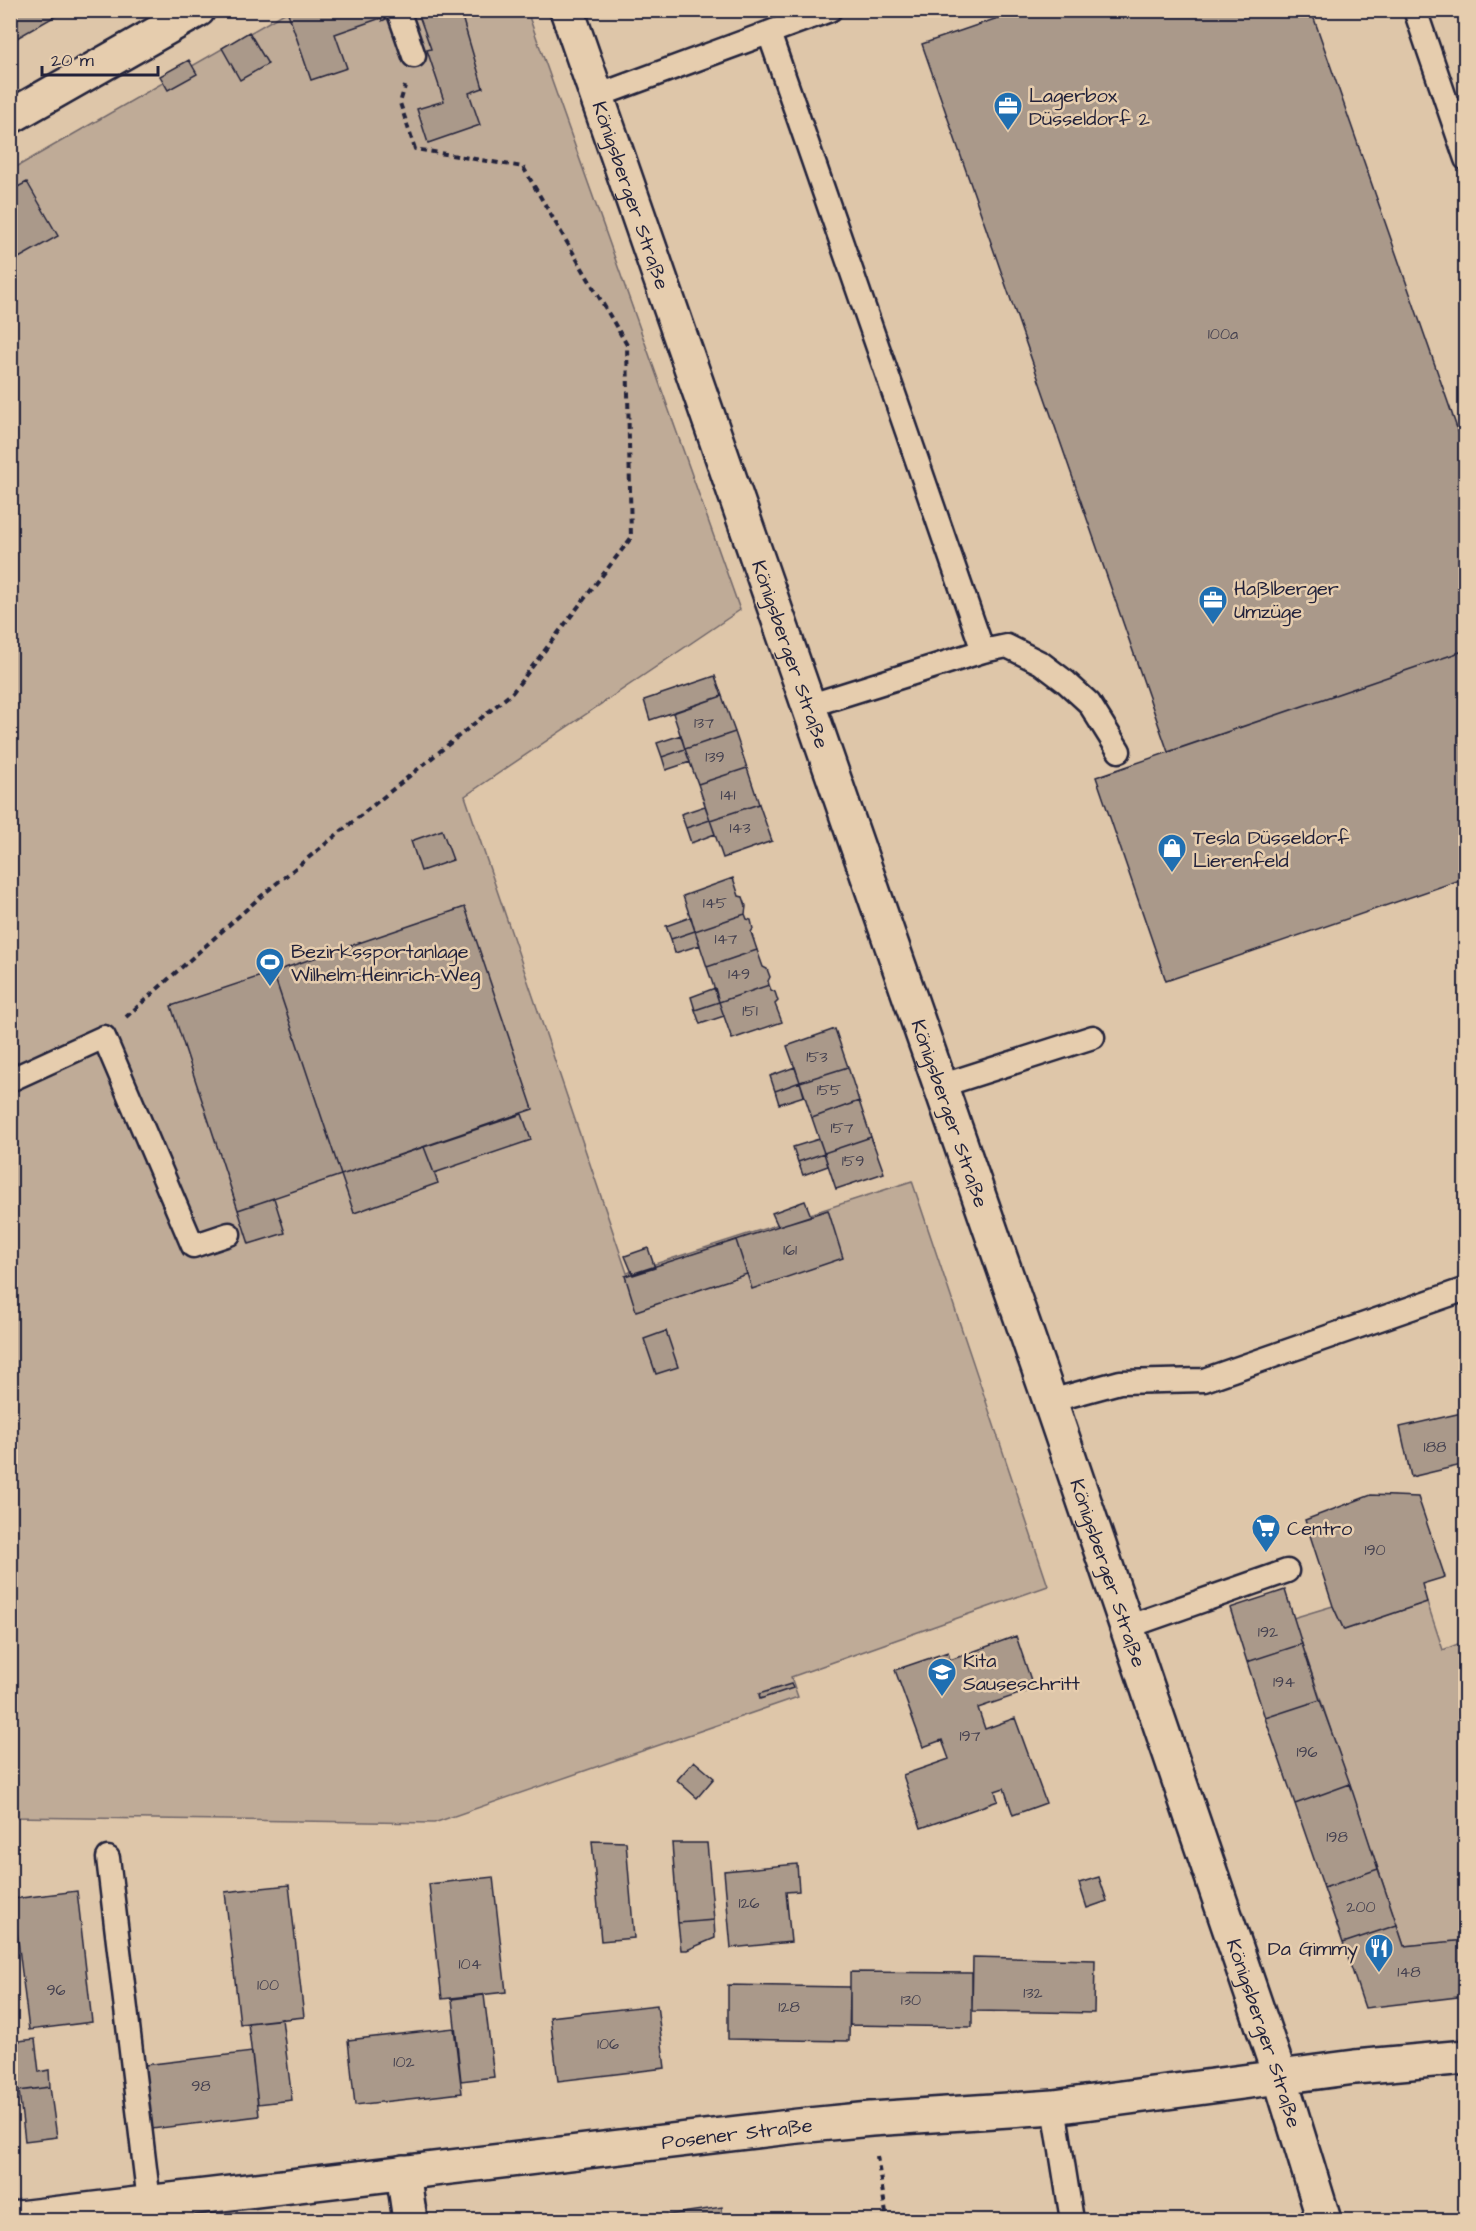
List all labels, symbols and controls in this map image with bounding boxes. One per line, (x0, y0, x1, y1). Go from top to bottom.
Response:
scale bar (42, 39, 158, 77)
text: 20 m (51, 48, 94, 73)
place label: Lagerbox Düsseldorf 2 (1029, 82, 1151, 133)
office icon: Lagerbox Düsseldorf 2 (992, 90, 1024, 132)
street label: Königsberger Straße (585, 98, 676, 293)
house number: 100a (1208, 323, 1238, 345)
street label: Königsberger Straße (744, 557, 835, 753)
place label: Haßlberger Umzüge (1234, 575, 1339, 627)
office icon: Haßlberger Umzüge (1197, 584, 1229, 626)
house number: 137 (694, 712, 714, 734)
house number: 139 (705, 746, 725, 768)
house number: 141 (721, 784, 735, 806)
house number: 143 (729, 817, 751, 839)
place label: Tesla Düsseldorf Lierenfeld (1193, 824, 1349, 875)
shop icon: Tesla Düsseldorf Lierenfeld (1156, 832, 1188, 874)
house number: 145 (703, 892, 728, 914)
house number: 147 (715, 928, 738, 950)
place label: Bezirkssportanlage Wilhelm-Heinrich-Weg (291, 938, 480, 990)
sports icon: Bezirkssportanlage Wilhelm-Heinrich-Weg (254, 946, 286, 988)
house number: 149 (728, 963, 750, 985)
house number: 151 (742, 1000, 758, 1022)
street label: Königsberger Straße (904, 1016, 995, 1212)
house number: 153 (806, 1046, 828, 1068)
house number: 155 (817, 1079, 842, 1101)
house number: 157 (830, 1117, 854, 1139)
house number: 159 (842, 1150, 864, 1172)
house number: 161 (783, 1239, 797, 1261)
house number: 188 (1424, 1436, 1446, 1458)
street label: Königsberger Straße (1062, 1475, 1153, 1671)
supermarket icon: Centro (1250, 1512, 1282, 1554)
place label: Centro (1287, 1515, 1352, 1543)
house number: 190 (1364, 1539, 1386, 1561)
house number: 192 (1258, 1621, 1278, 1643)
place label: Kita Sauseschritt (963, 1647, 1080, 1698)
school or university icon: Kita Sauseschritt (926, 1656, 958, 1698)
house number: 194 (1273, 1671, 1295, 1693)
house number: 197 (960, 1725, 981, 1747)
house number: 196 (1296, 1741, 1318, 1763)
house number: 198 (1326, 1826, 1348, 1848)
house number: 126 (738, 1892, 760, 1914)
house number: 200 (1346, 1896, 1376, 1918)
restaurant icon: Da Gimmy (1363, 1932, 1395, 1974)
street label: Königsberger Straße (1219, 1935, 1308, 2131)
place label: Da Gimmy (1268, 1935, 1358, 1964)
house number: 104 (458, 1953, 482, 1975)
house number: 148 (1397, 1961, 1421, 1983)
house number: 100 (257, 1974, 279, 1996)
house number: 96 (46, 1979, 66, 2001)
house number: 132 (1023, 1982, 1043, 2004)
house number: 130 (901, 1989, 921, 2011)
house number: 128 (778, 1996, 800, 2018)
house number: 106 (597, 2033, 619, 2055)
house number: 102 (393, 2051, 415, 2073)
house number: 98 (191, 2075, 211, 2097)
street label: Posener Straße (660, 2112, 814, 2157)

